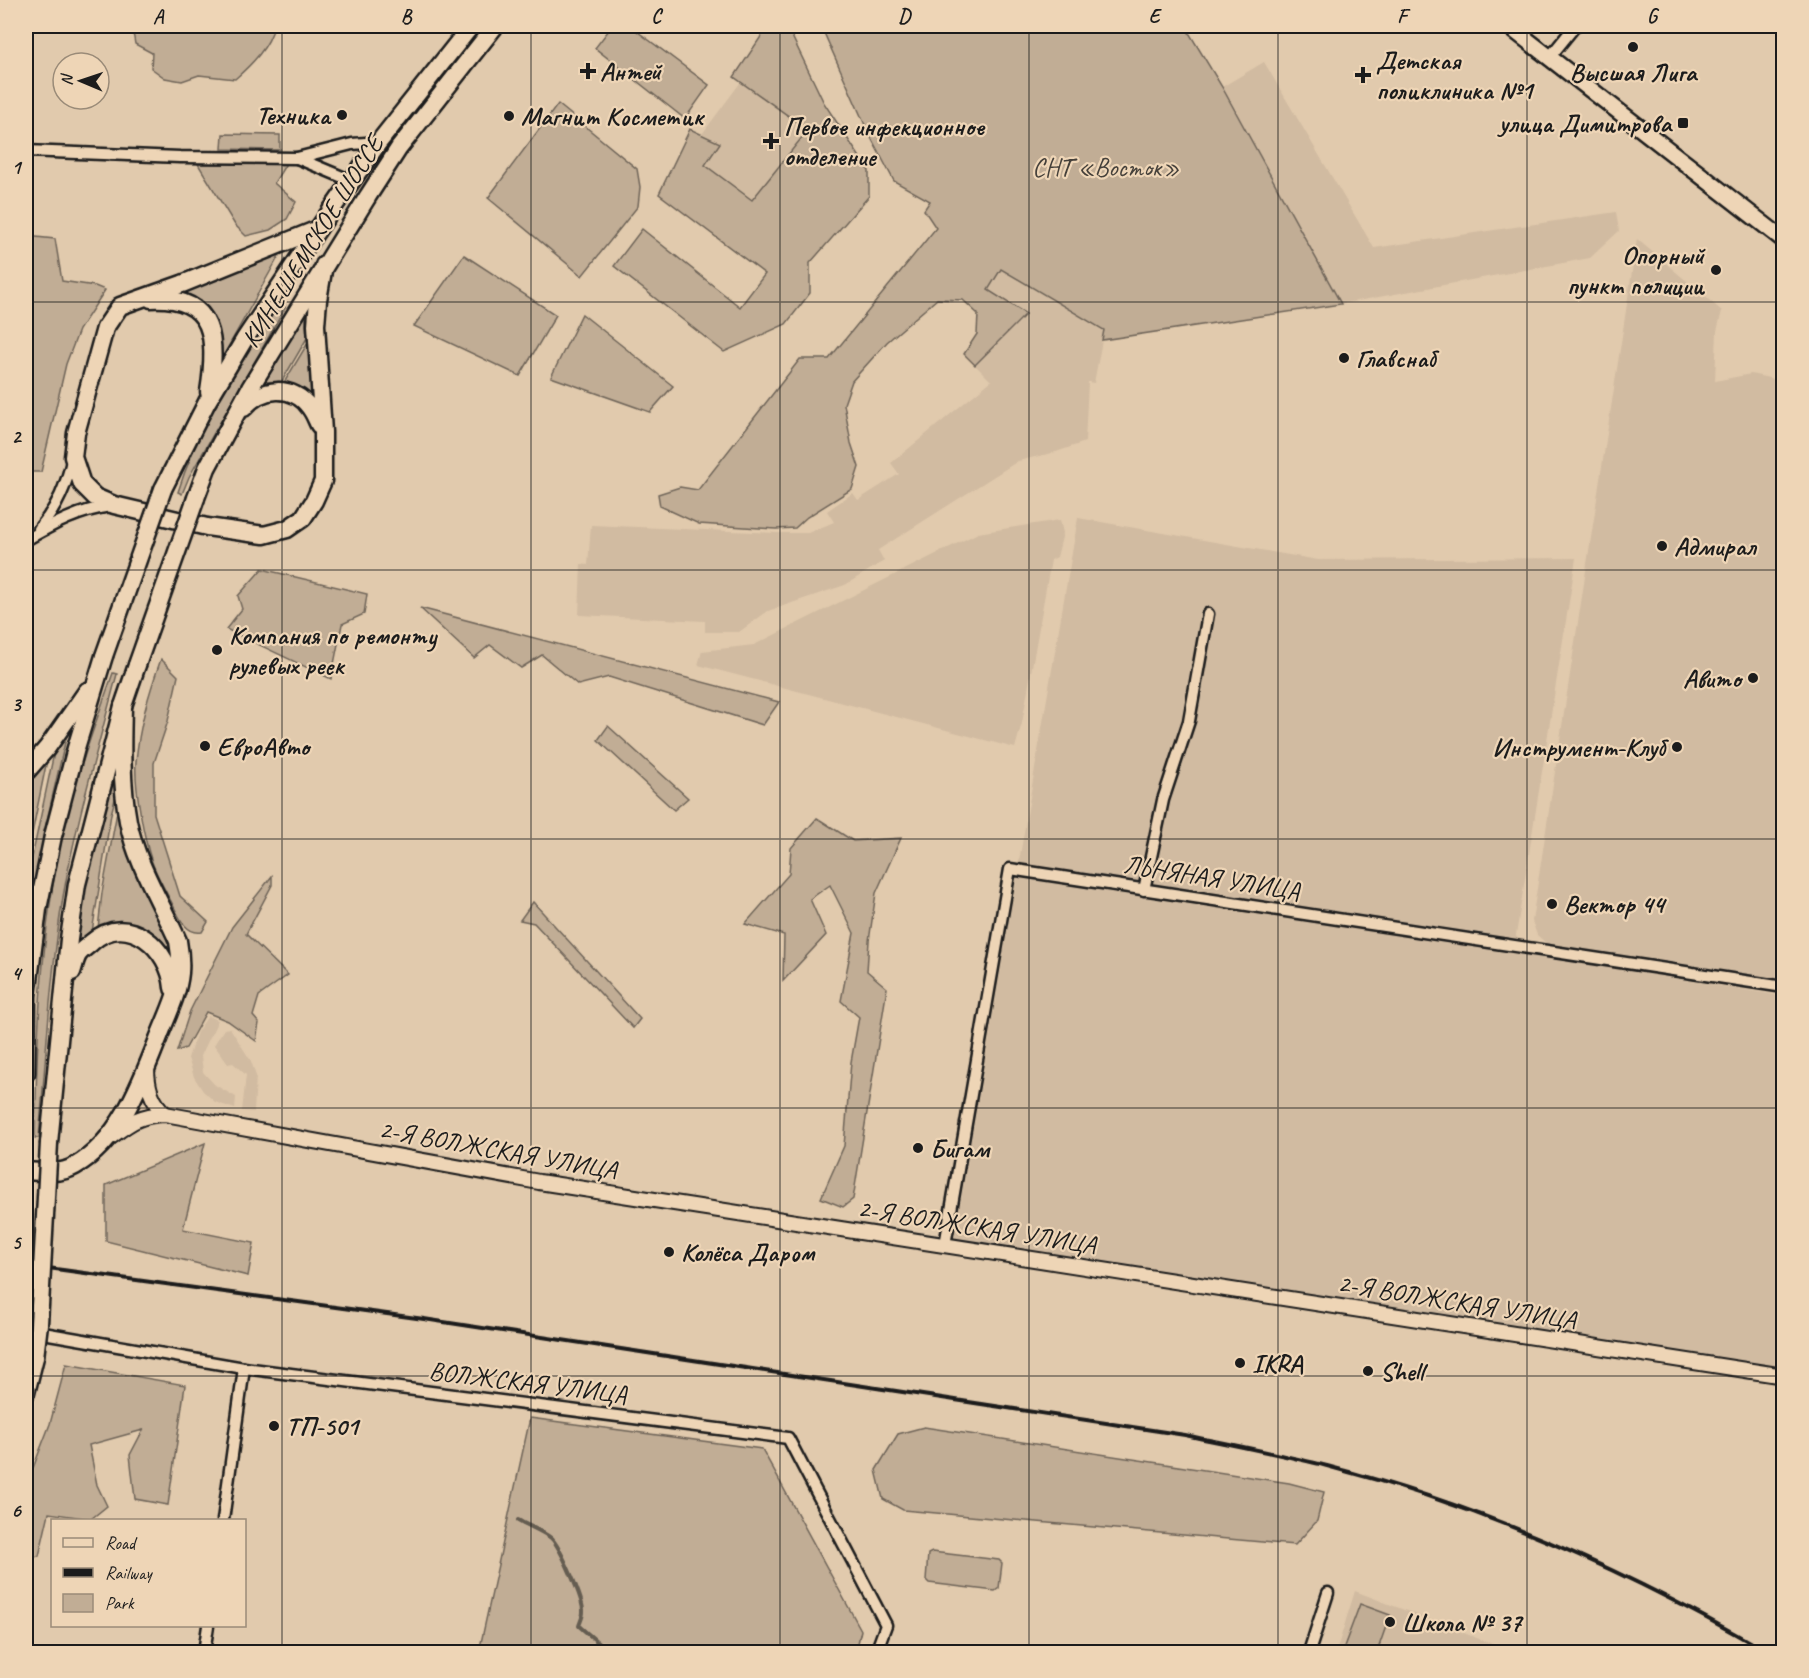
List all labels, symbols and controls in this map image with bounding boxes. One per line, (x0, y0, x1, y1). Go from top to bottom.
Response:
text: A (153, 4, 165, 29)
text: B (401, 4, 413, 29)
text: C (651, 4, 663, 29)
text: D (898, 4, 912, 29)
text: E (1149, 4, 1163, 29)
text: F (1397, 4, 1411, 29)
text: G (1647, 4, 1660, 29)
marker: Высшая Лига (1626, 40, 1640, 54)
place label: Детская поликлиника №1 (1376, 44, 1536, 107)
north arrow (51, 51, 111, 111)
place label: Антей (600, 55, 663, 88)
place label: Высшая Лига (1570, 56, 1699, 89)
marker: Антей (581, 64, 595, 78)
marker: Детская поликлиника №1 (1354, 66, 1372, 84)
text: N (57, 72, 77, 86)
place label: Техника (256, 99, 333, 132)
place label: Магнит Косметик (521, 100, 706, 133)
place label: улица Димитрова (1497, 107, 1673, 140)
marker: Техника (335, 108, 349, 122)
marker: Магнит Косметик (502, 109, 516, 123)
place label: Первое инфекционное отделение (784, 110, 986, 173)
marker: улица Димитрова (1676, 116, 1690, 130)
street label: КИНЕШЕМСКОЕ ШОССЕ (234, 127, 393, 353)
marker: Первое инфекционное отделение (762, 132, 780, 150)
park label: СНТ «Восток» (1032, 151, 1180, 184)
text: 1 (12, 155, 23, 180)
place label: Опорный пункт полиции (1567, 239, 1706, 302)
marker: Опорный пункт полиции (1709, 263, 1723, 277)
place label: Главснаб (1356, 342, 1439, 375)
marker: Главснаб (1337, 351, 1351, 365)
text: 2 (12, 424, 23, 449)
place label: Адмирал (1674, 530, 1758, 563)
marker: Адмирал (1655, 539, 1669, 553)
place label: Компания по ремонту рулевых реек (229, 619, 438, 682)
marker: Компания по ремонту рулевых реек (210, 643, 224, 657)
place label: Авито (1683, 662, 1744, 695)
marker: Авито (1746, 671, 1760, 685)
text: 3 (12, 692, 23, 717)
place label: ЕвроАвто (217, 730, 312, 763)
place label: Инструмент-Клуб (1492, 731, 1669, 764)
marker: ЕвроАвто (198, 739, 212, 753)
marker: Инструмент-Клуб (1670, 740, 1684, 754)
street label: ЛЬНЯНАЯ УЛИЦА (1122, 847, 1303, 908)
place label: Вектор 44 (1564, 888, 1668, 921)
marker: Вектор 44 (1545, 897, 1559, 911)
text: 4 (12, 961, 24, 986)
street label: 2-Я ВОЛЖСКАЯ УЛИЦА (376, 1112, 621, 1187)
place label: Бигам (930, 1132, 991, 1165)
marker: Бигам (911, 1141, 925, 1155)
street label: 2-Я ВОЛЖСКАЯ УЛИЦА (855, 1191, 1100, 1262)
text: 5 (12, 1230, 23, 1255)
place label: Колёса Даром (681, 1236, 816, 1269)
marker: Колёса Даром (662, 1245, 676, 1259)
street label: 2-Я ВОЛЖСКАЯ УЛИЦА (1335, 1266, 1580, 1337)
place label: IKRA (1252, 1347, 1304, 1380)
street label: ВОЛЖСКАЯ УЛИЦА (427, 1354, 630, 1411)
place label: Shell (1380, 1355, 1429, 1388)
marker: IKRA (1233, 1356, 1247, 1370)
marker: Shell (1361, 1364, 1375, 1378)
place label: ТП-501 (286, 1410, 362, 1443)
marker: ТП-501 (267, 1419, 281, 1433)
text: 6 (11, 1498, 22, 1523)
legend (51, 1519, 246, 1627)
text: Road (105, 1532, 138, 1554)
text: Railway (105, 1562, 153, 1584)
text: Park (105, 1592, 135, 1614)
place label: Школа № 37 (1402, 1606, 1524, 1639)
marker: Школа № 37 (1383, 1615, 1397, 1629)

